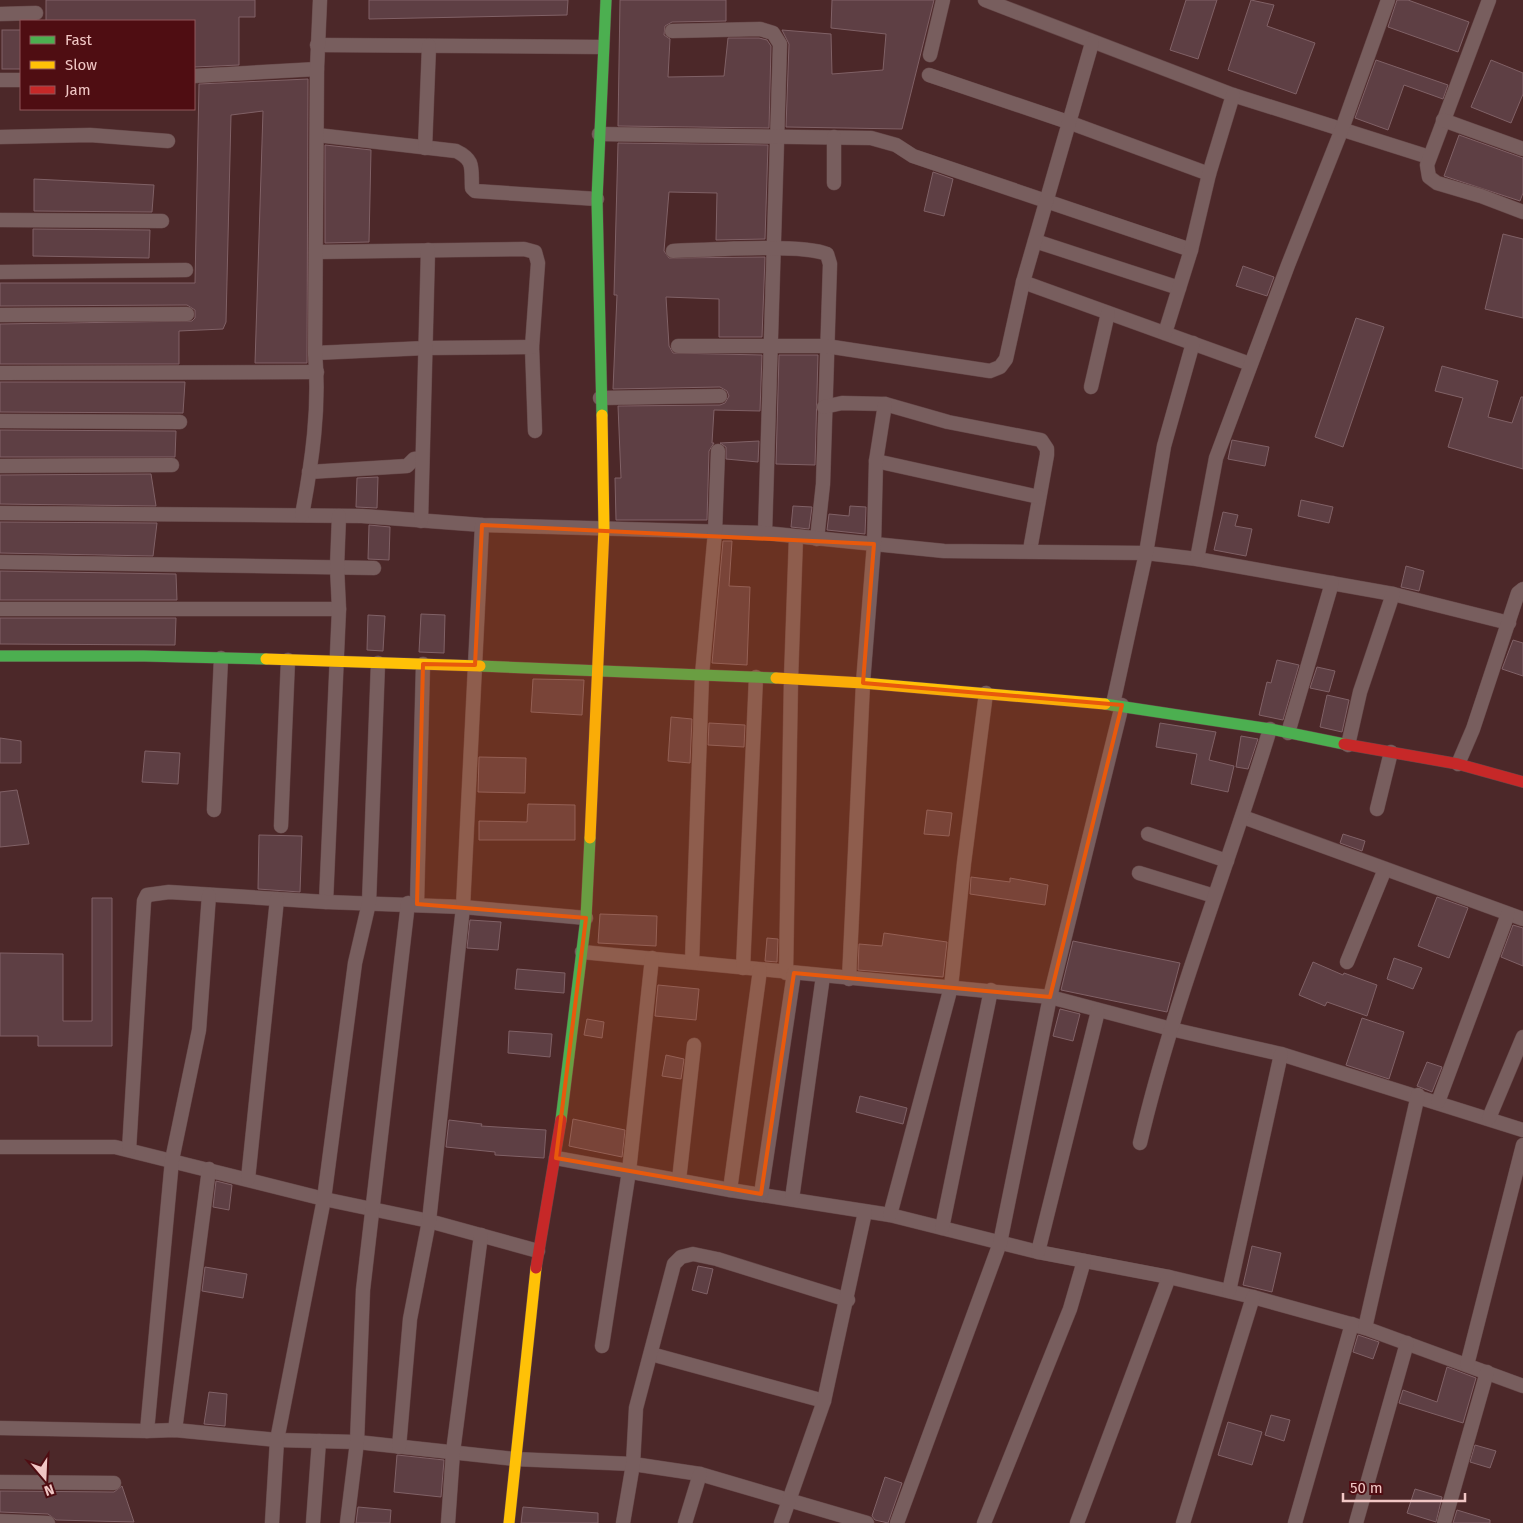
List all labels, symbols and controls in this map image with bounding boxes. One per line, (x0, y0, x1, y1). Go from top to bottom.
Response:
legend (20, 20, 195, 110)
text: Fast (65, 31, 92, 49)
text: Slow (65, 56, 97, 74)
text: Jam (65, 81, 91, 99)
north arrow (20, 1453, 70, 1503)
scale bar (1343, 1470, 1466, 1502)
text: 50 m (1350, 1479, 1383, 1497)
text: N (42, 1480, 56, 1499)

